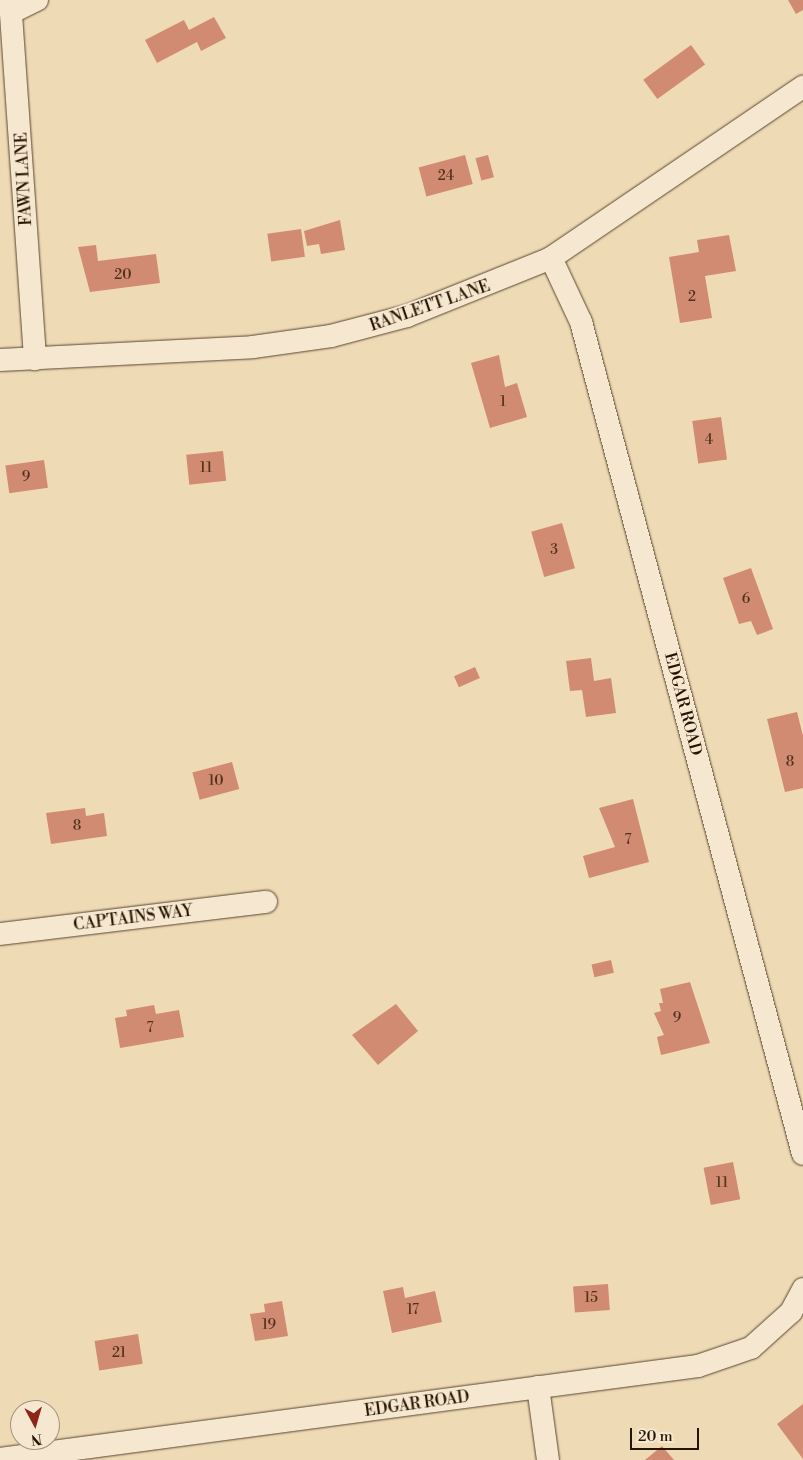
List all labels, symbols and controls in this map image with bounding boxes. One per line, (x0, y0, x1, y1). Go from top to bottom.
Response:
street label: FAWN LANE (12, 132, 36, 226)
house number: 24 (438, 168, 454, 184)
house number: 20 (114, 267, 132, 283)
street label: RANLETT LANE (367, 276, 493, 336)
house number: 2 (688, 289, 696, 305)
house number: 1 (500, 394, 506, 410)
house number: 4 (705, 432, 713, 448)
house number: 11 (200, 460, 212, 476)
house number: 9 (22, 469, 30, 485)
house number: 3 (550, 542, 558, 558)
house number: 6 (742, 591, 750, 607)
street label: EDGAR ROAD (660, 650, 706, 758)
house number: 8 (786, 754, 794, 770)
house number: 10 (209, 773, 223, 789)
house number: 8 (73, 818, 81, 834)
house number: 7 (624, 832, 632, 848)
street label: CAPTAINS WAY (72, 901, 194, 935)
house number: 9 (673, 1010, 681, 1026)
house number: 7 (146, 1020, 154, 1036)
house number: 11 (716, 1175, 728, 1191)
house number: 15 (584, 1290, 598, 1306)
house number: 17 (407, 1302, 419, 1318)
house number: 19 (262, 1317, 276, 1333)
house number: 21 (112, 1345, 126, 1361)
street label: EDGAR ROAD (363, 1387, 471, 1421)
north arrow (10, 1400, 60, 1450)
scale bar (633, 1418, 702, 1450)
text: 20 m (638, 1427, 673, 1446)
text: N (30, 1429, 43, 1448)

